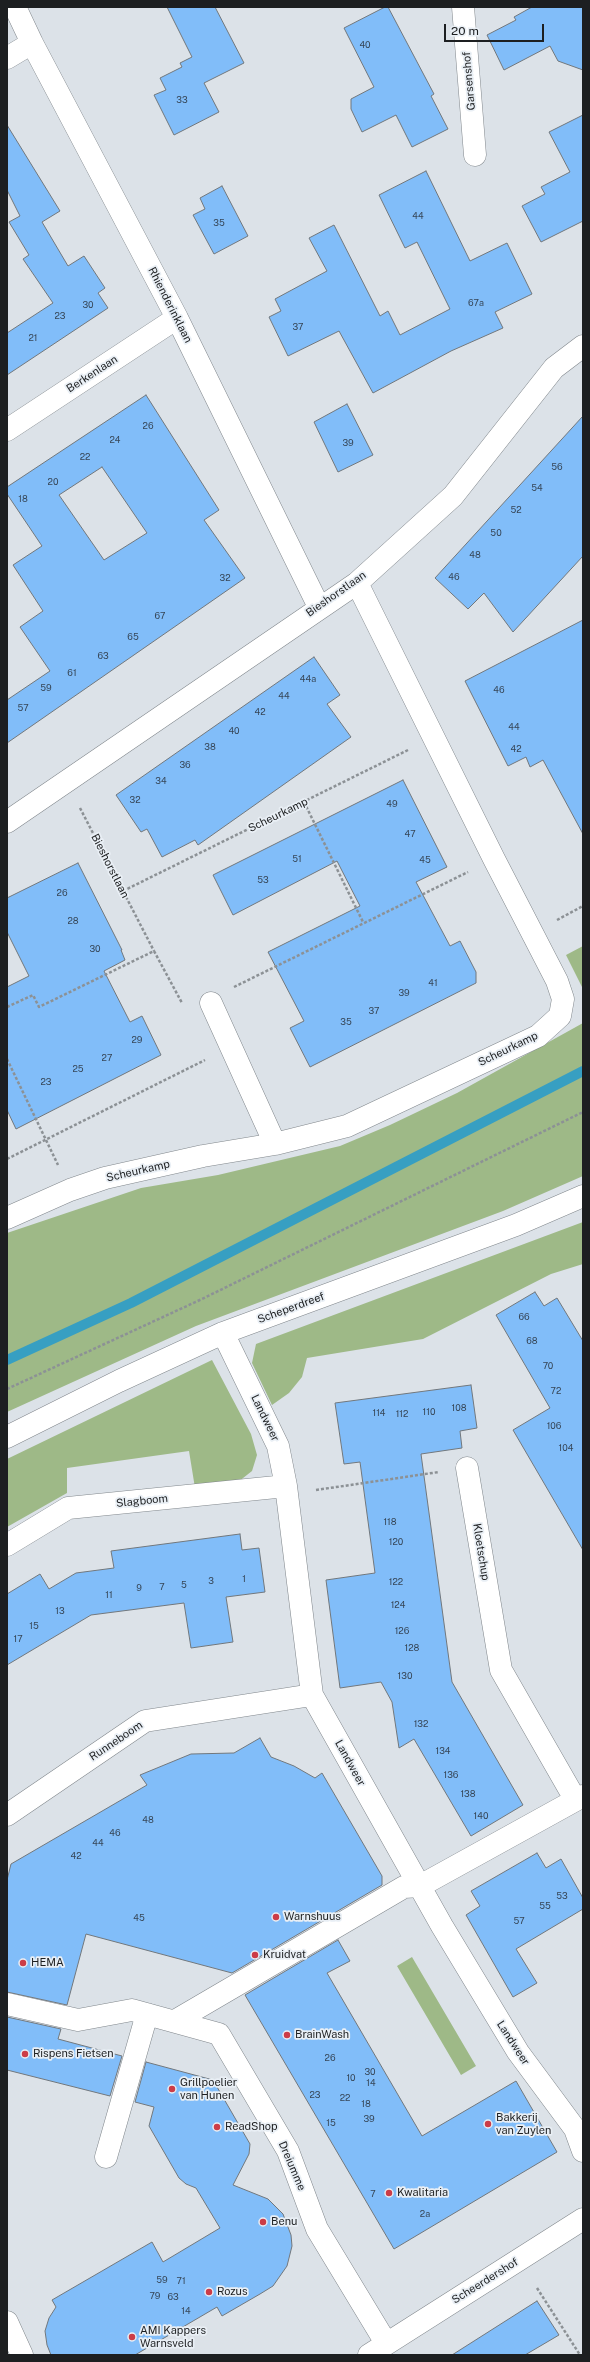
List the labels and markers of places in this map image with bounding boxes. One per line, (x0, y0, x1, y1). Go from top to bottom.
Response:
place label: Warnshuus (284, 1910, 341, 1924)
marker: Warnshuus (271, 1912, 281, 1922)
place label: Kruidvat (263, 1948, 306, 1962)
marker: Kruidvat (250, 1950, 260, 1960)
place label: HEMA (31, 1956, 64, 1970)
marker: HEMA (18, 1958, 28, 1968)
place label: BrainWash (295, 2028, 349, 2042)
marker: BrainWash (282, 2030, 292, 2040)
place label: Rispens Fietsen (33, 2047, 114, 2061)
marker: Rispens Fietsen (20, 2049, 30, 2059)
place label: Grillpoelier van Hunen (180, 2076, 237, 2102)
marker: Grillpoelier van Hunen (167, 2084, 177, 2094)
place label: Bakkerij van Zuylen (496, 2111, 551, 2137)
marker: Bakkerij van Zuylen (483, 2119, 493, 2129)
place label: ReadShop (225, 2120, 278, 2134)
marker: ReadShop (212, 2122, 222, 2132)
place label: Kwalitaria (397, 2186, 448, 2200)
marker: Kwalitaria (384, 2188, 394, 2198)
place label: Benu (271, 2215, 297, 2229)
marker: Benu (258, 2217, 268, 2227)
place label: Rozus (217, 2285, 248, 2299)
marker: Rozus (204, 2287, 214, 2297)
place label: AMI Kappers Warnsveld (140, 2324, 206, 2350)
marker: AMI Kappers Warnsveld (127, 2332, 137, 2342)

